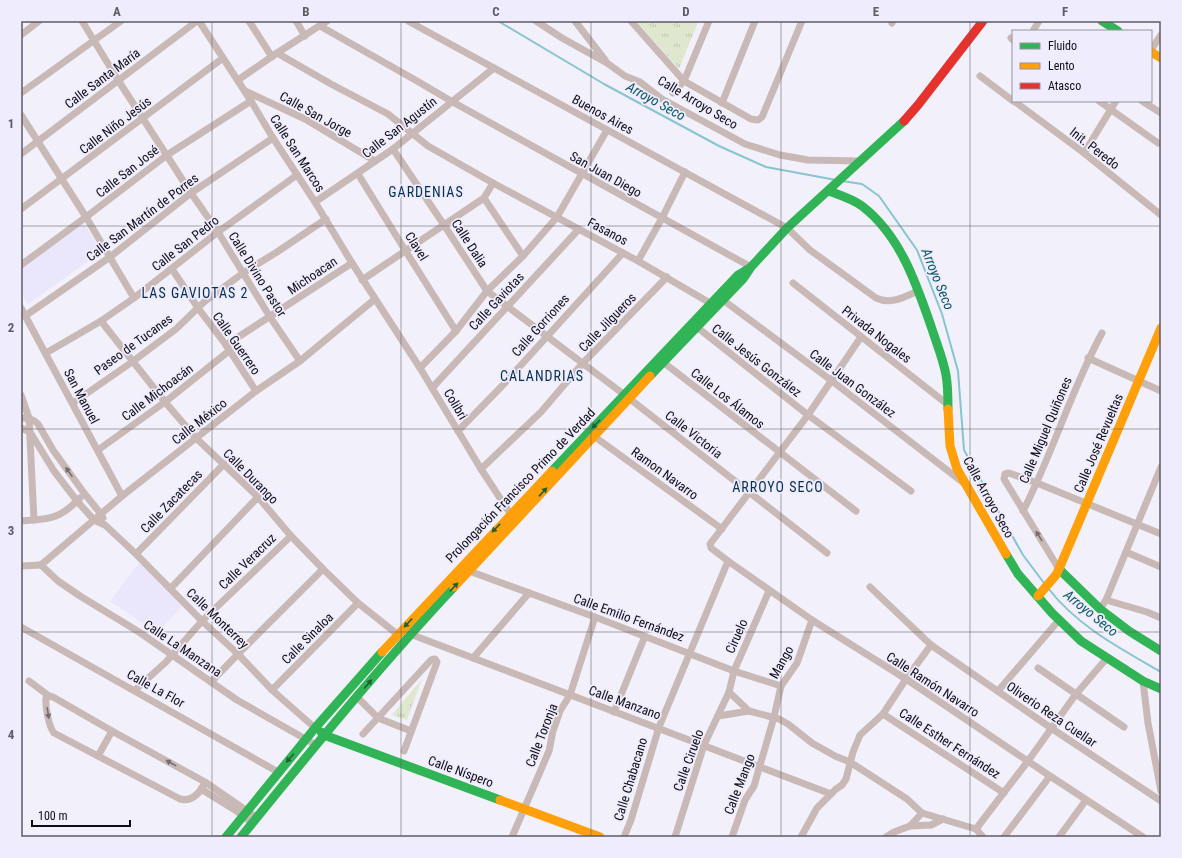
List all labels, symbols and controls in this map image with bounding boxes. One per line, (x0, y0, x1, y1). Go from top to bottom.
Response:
text: A (113, 4, 121, 19)
text: B (302, 4, 310, 19)
text: C (492, 4, 500, 19)
text: D (682, 4, 690, 19)
text: E (873, 4, 880, 19)
text: F (1062, 4, 1068, 19)
legend (1012, 30, 1152, 102)
text: Fluido (1048, 39, 1077, 53)
street label: Calle Santa María (62, 45, 143, 112)
text: Lento (1048, 59, 1075, 73)
street label: Calle Arroyo Seco (655, 73, 740, 132)
water label: Arroyo Seco (623, 78, 688, 124)
text: Atasco (1048, 79, 1081, 93)
street label: Calle San Jorge (277, 88, 354, 140)
street label: Buenos Aires (570, 92, 636, 137)
street label: Calle Niño Jesús (76, 93, 154, 157)
street label: Calle San Agustín (359, 94, 439, 161)
street label: Calle San Marcos (267, 112, 328, 195)
text: 1 (8, 116, 14, 131)
street label: Init. Peredo (1067, 124, 1123, 172)
street label: Calle San José (93, 142, 162, 201)
street label: San Juan Diego (567, 149, 644, 200)
street label: Calle San Martín de Porres (83, 170, 201, 264)
district label: GARDENIAS (388, 184, 464, 200)
street label: Calle San Pedro (149, 213, 222, 274)
street label: Fasanos (585, 215, 630, 248)
street label: Calle Dalia (448, 216, 491, 270)
street label: Calle Divino Pastor (226, 229, 290, 319)
street label: Clavel (402, 229, 431, 263)
water label: Arroyo Seco (918, 245, 958, 312)
street label: Michoacan (285, 253, 340, 297)
street label: Calle Gaviotas (466, 269, 527, 333)
district label: LAS GAVIOTAS 2 (142, 285, 248, 301)
street label: Calle Jilgueros (576, 290, 639, 355)
street label: Calle Gorriones (508, 291, 572, 360)
street label: Privada Nogales (839, 303, 914, 366)
street label: Calle Guerrero (210, 309, 264, 377)
street label: Paseo de Tucanes (91, 311, 175, 378)
text: 2 (8, 320, 15, 335)
street label: Calle Jesús González (709, 321, 805, 400)
street label: Calle Juan González (807, 346, 899, 421)
street label: Calle Michoacán (119, 361, 196, 424)
street label: Calle Los Álamos (688, 365, 768, 432)
street label: San Manuel (61, 366, 102, 426)
district label: CALANDRIAS (500, 368, 584, 384)
street label: Calle Miguel Quiñones (1016, 375, 1075, 486)
street label: Colibri (441, 386, 471, 422)
street label: Calle José Revueltas (1071, 391, 1126, 495)
street label: Calle México (169, 395, 230, 448)
street label: Prolongación Francisco Primo de Verdad (443, 405, 598, 566)
street label: Calle Victoria (662, 407, 725, 461)
one-way arrow (591, 419, 601, 429)
street label: Ramon Navarro (628, 444, 701, 503)
street label: Calle Durango (220, 446, 281, 507)
street label: Calle Arroyo Seco (960, 454, 1017, 540)
one-way arrow (65, 467, 73, 477)
street label: Calle Zacatecas (137, 467, 205, 536)
district label: ARROYO SECO (732, 479, 824, 495)
one-way arrow (538, 487, 548, 497)
text: 3 (8, 523, 14, 538)
one-way arrow (492, 523, 501, 533)
street label: Calle Veracruz (216, 530, 279, 592)
one-way arrow (1035, 530, 1042, 542)
one-way arrow (449, 582, 459, 592)
street label: Calle Monterrey (184, 585, 252, 652)
water label: Arroyo Seco (1060, 586, 1121, 640)
street label: Calle Emilio Fernández (571, 590, 686, 645)
street label: Calle Sinaloa (278, 609, 336, 667)
street label: Calle La Manzana (141, 617, 225, 680)
street label: Ciruelo (722, 617, 751, 656)
one-way arrow (403, 618, 412, 628)
street label: Mango (766, 643, 797, 681)
street label: Calle Ramón Navarro (884, 649, 982, 720)
street label: Calle La Flor (124, 666, 187, 710)
one-way arrow (363, 679, 372, 689)
street label: Oliverio Reza Cuellar (1004, 679, 1100, 750)
street label: Calle Manzano (587, 682, 663, 722)
street label: Calle Toronja (522, 701, 560, 769)
street label: Calle Esther Fernández (896, 705, 1003, 782)
one-way arrow (45, 707, 51, 719)
text: 4 (8, 727, 15, 742)
street label: Calle Ciruelo (670, 727, 707, 793)
street label: Calle Chabacano (611, 736, 650, 823)
street label: Calle Mango (721, 752, 758, 817)
one-way arrow (285, 753, 294, 763)
street label: Calle Níspero (426, 753, 496, 790)
one-way arrow (165, 760, 177, 767)
scale bar (32, 802, 130, 828)
text: 100 m (38, 809, 68, 823)

